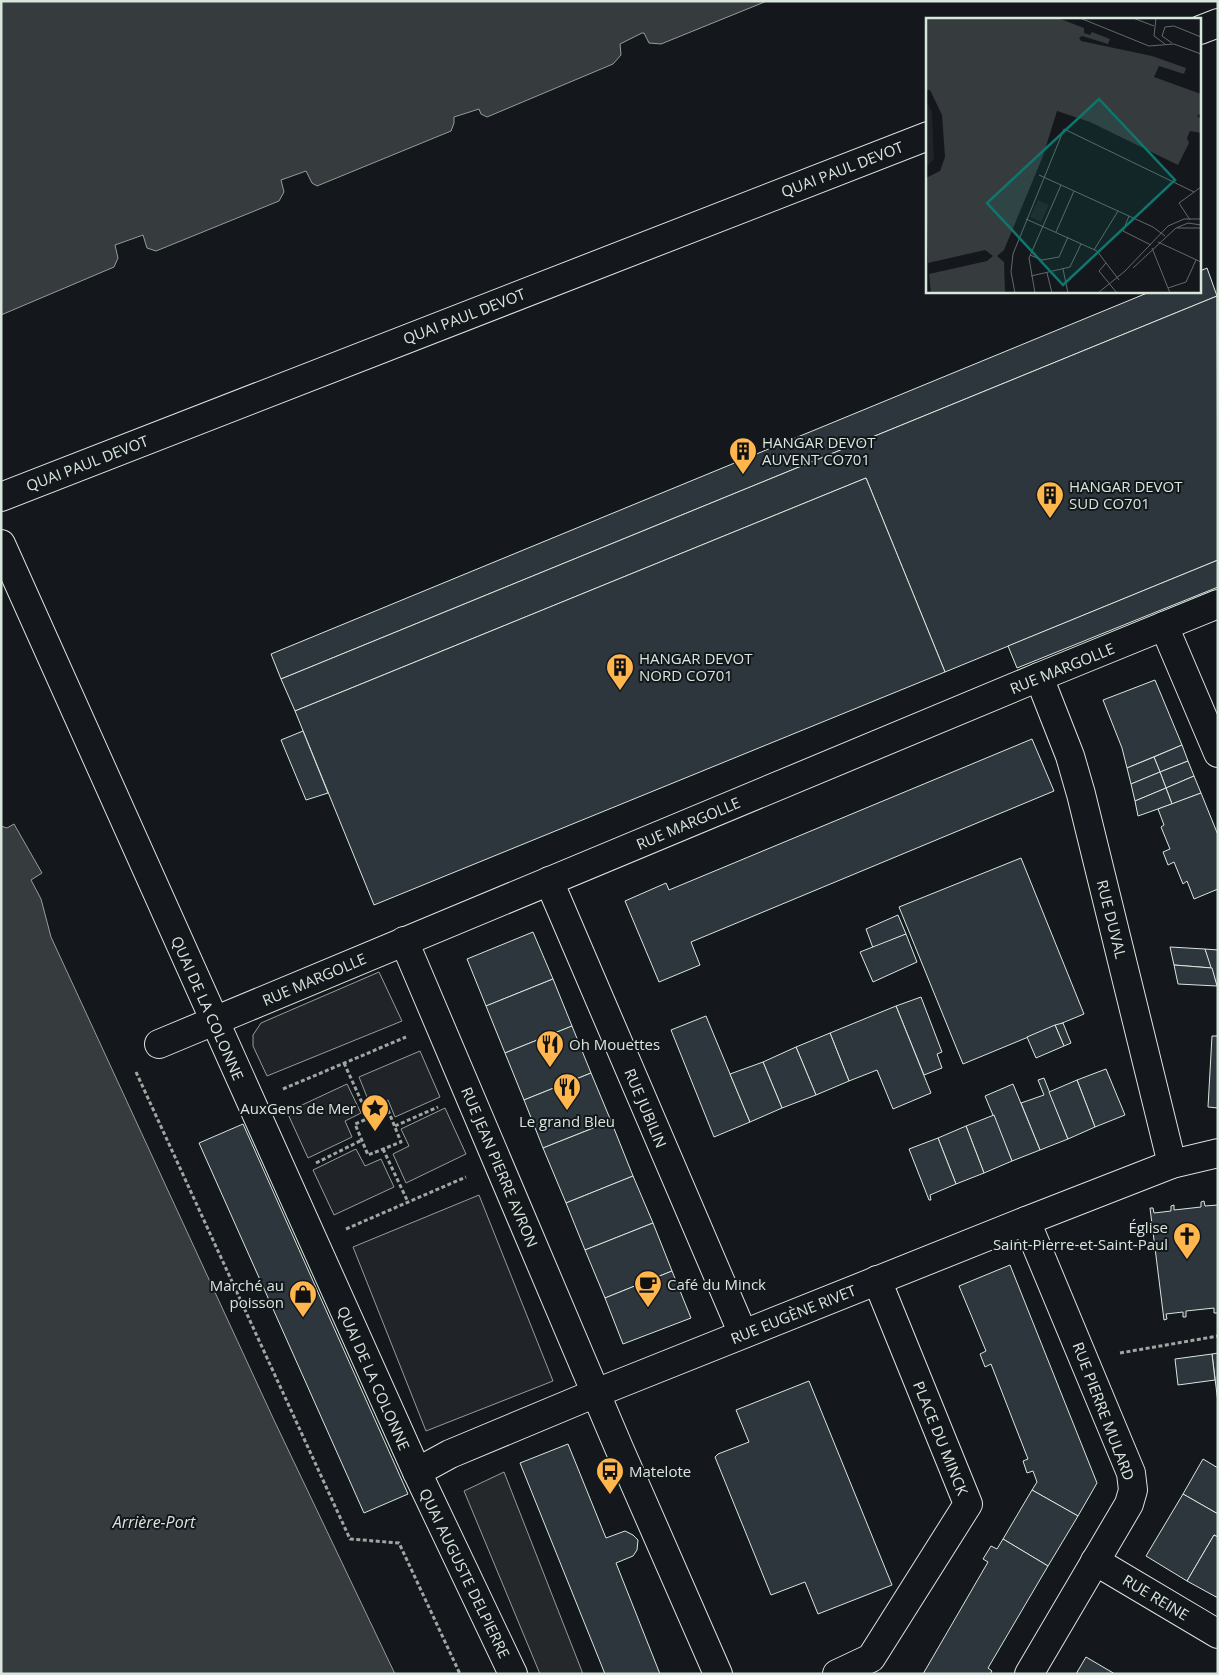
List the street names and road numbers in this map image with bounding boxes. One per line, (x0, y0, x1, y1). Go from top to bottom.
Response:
street label: QUAI PAUL DEVOT (778, 136, 907, 202)
street label: QUAI PAUL DEVOT (400, 283, 529, 349)
street label: QUAI PAUL DEVOT (23, 430, 152, 496)
street label: RUE MARGOLLE (1007, 638, 1117, 698)
street label: RUE MARGOLLE (633, 792, 743, 854)
street label: RUE DUVAL (1093, 878, 1131, 961)
street label: QUAI DE LA COLONNE (167, 933, 249, 1083)
street label: RUE MARGOLLE (259, 948, 369, 1010)
street label: RUE JUBILIN (620, 1065, 672, 1151)
street label: RUE JEAN PIERRE AVRON (457, 1084, 543, 1250)
street label: RUE EUGÈNE RIVET (727, 1279, 859, 1348)
street label: QUAI DE LA COLONNE (333, 1303, 415, 1453)
street label: RUE PIERRE MULARD (1068, 1339, 1140, 1483)
street label: PLACE DU MINCK (909, 1378, 973, 1499)
street label: QUAI AUGUSTE DELPIERRE (415, 1485, 515, 1661)
street label: RUE REINE (1119, 1569, 1193, 1625)

